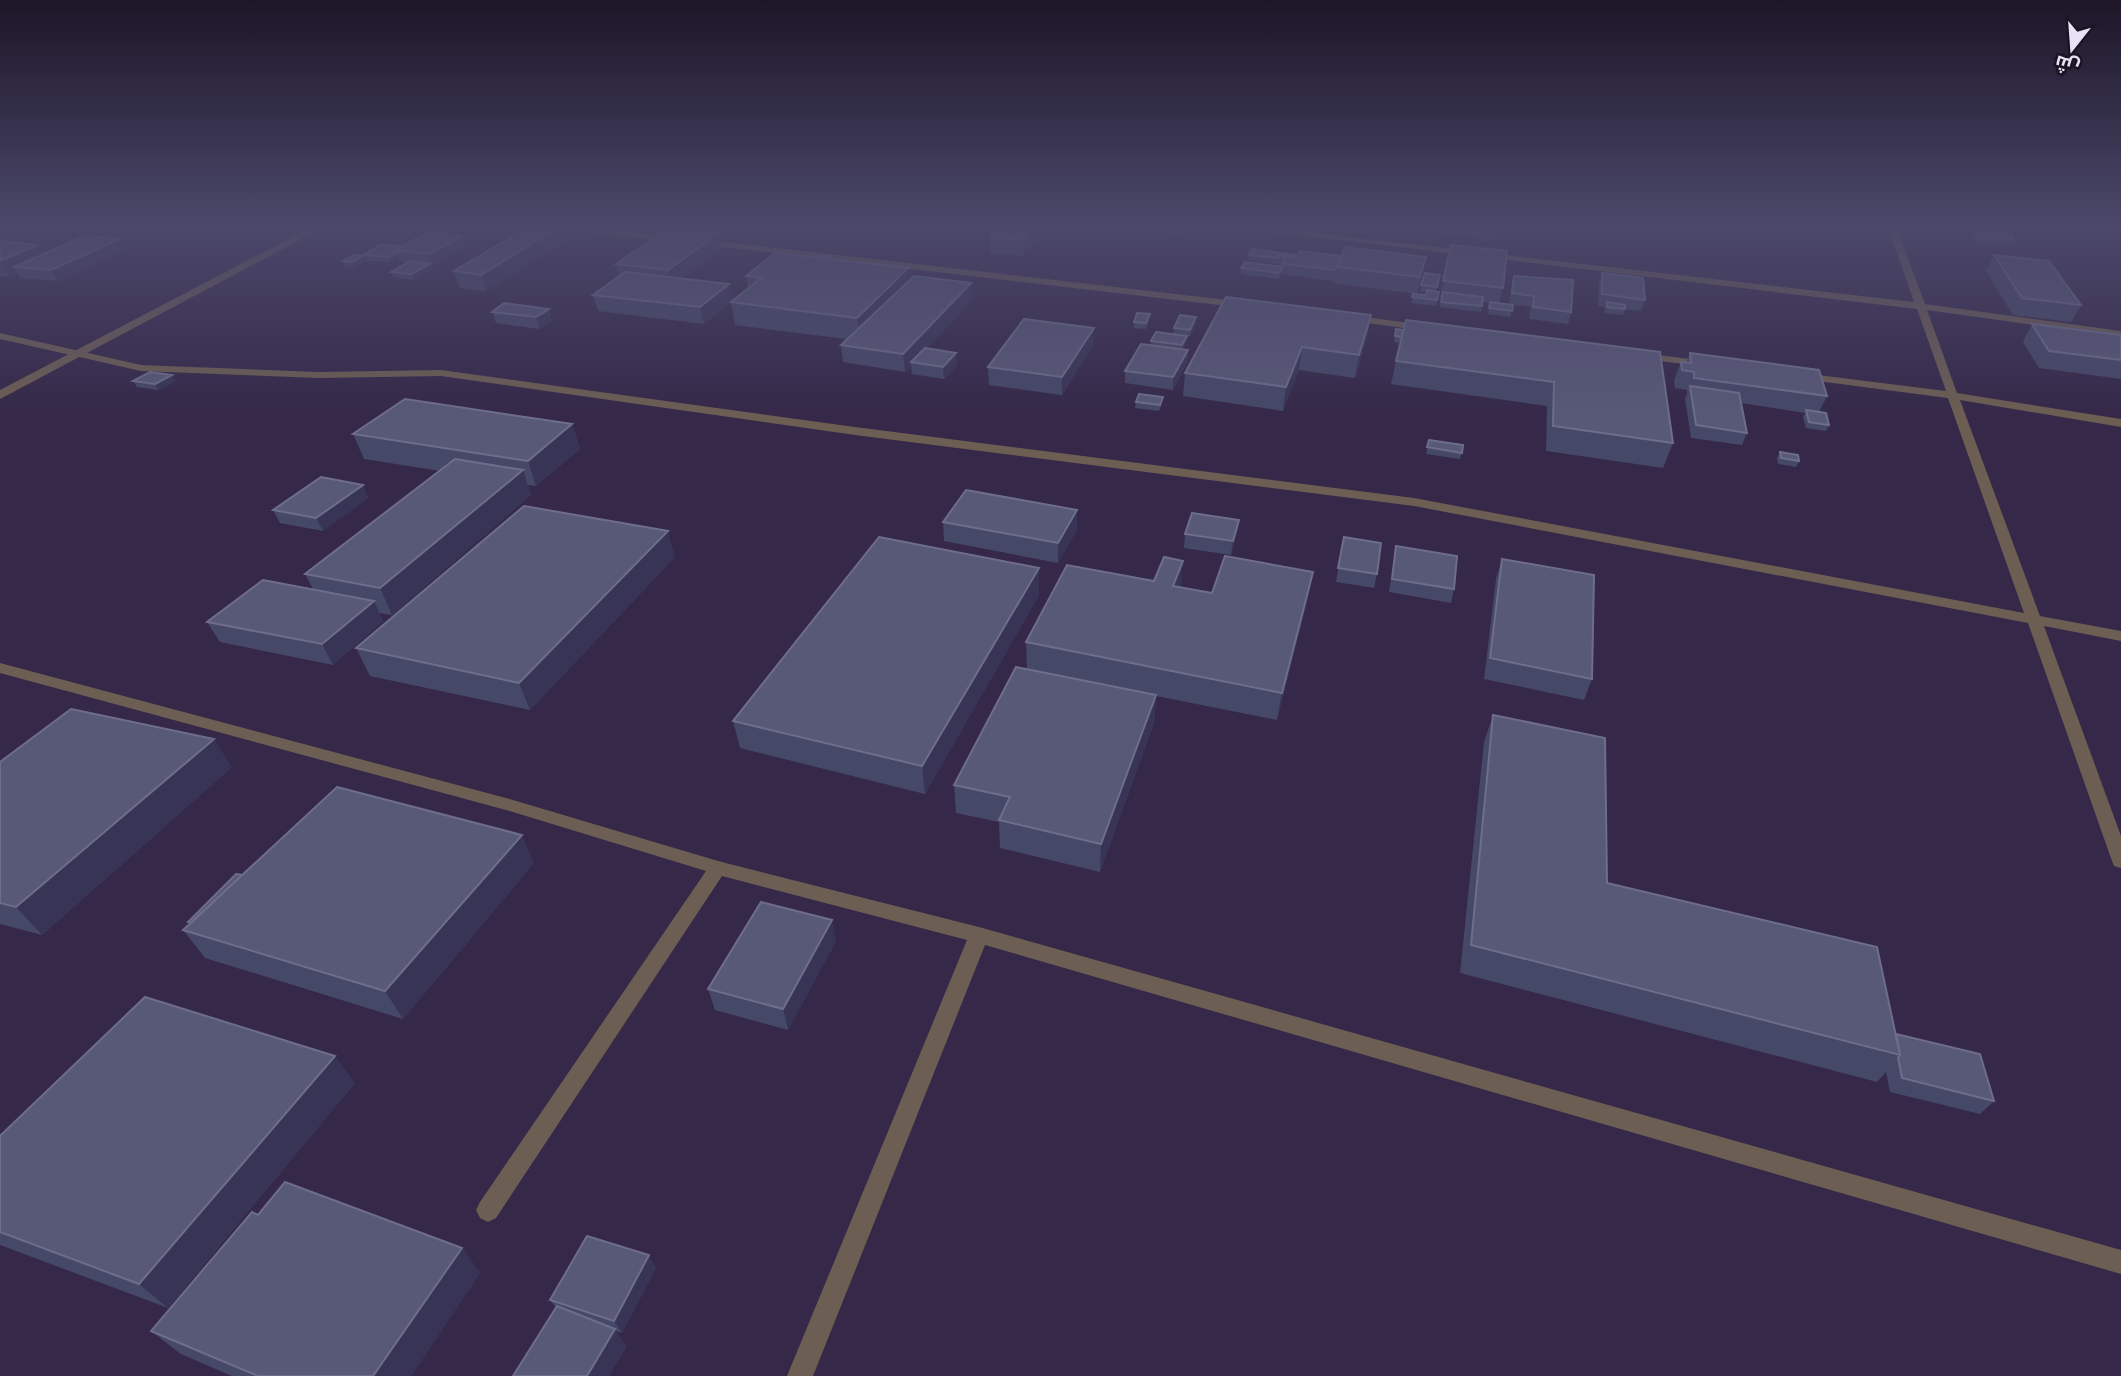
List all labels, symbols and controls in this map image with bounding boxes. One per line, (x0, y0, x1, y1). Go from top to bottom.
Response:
north arrow (2037, 14, 2107, 84)
text: ش (2052, 50, 2082, 79)

